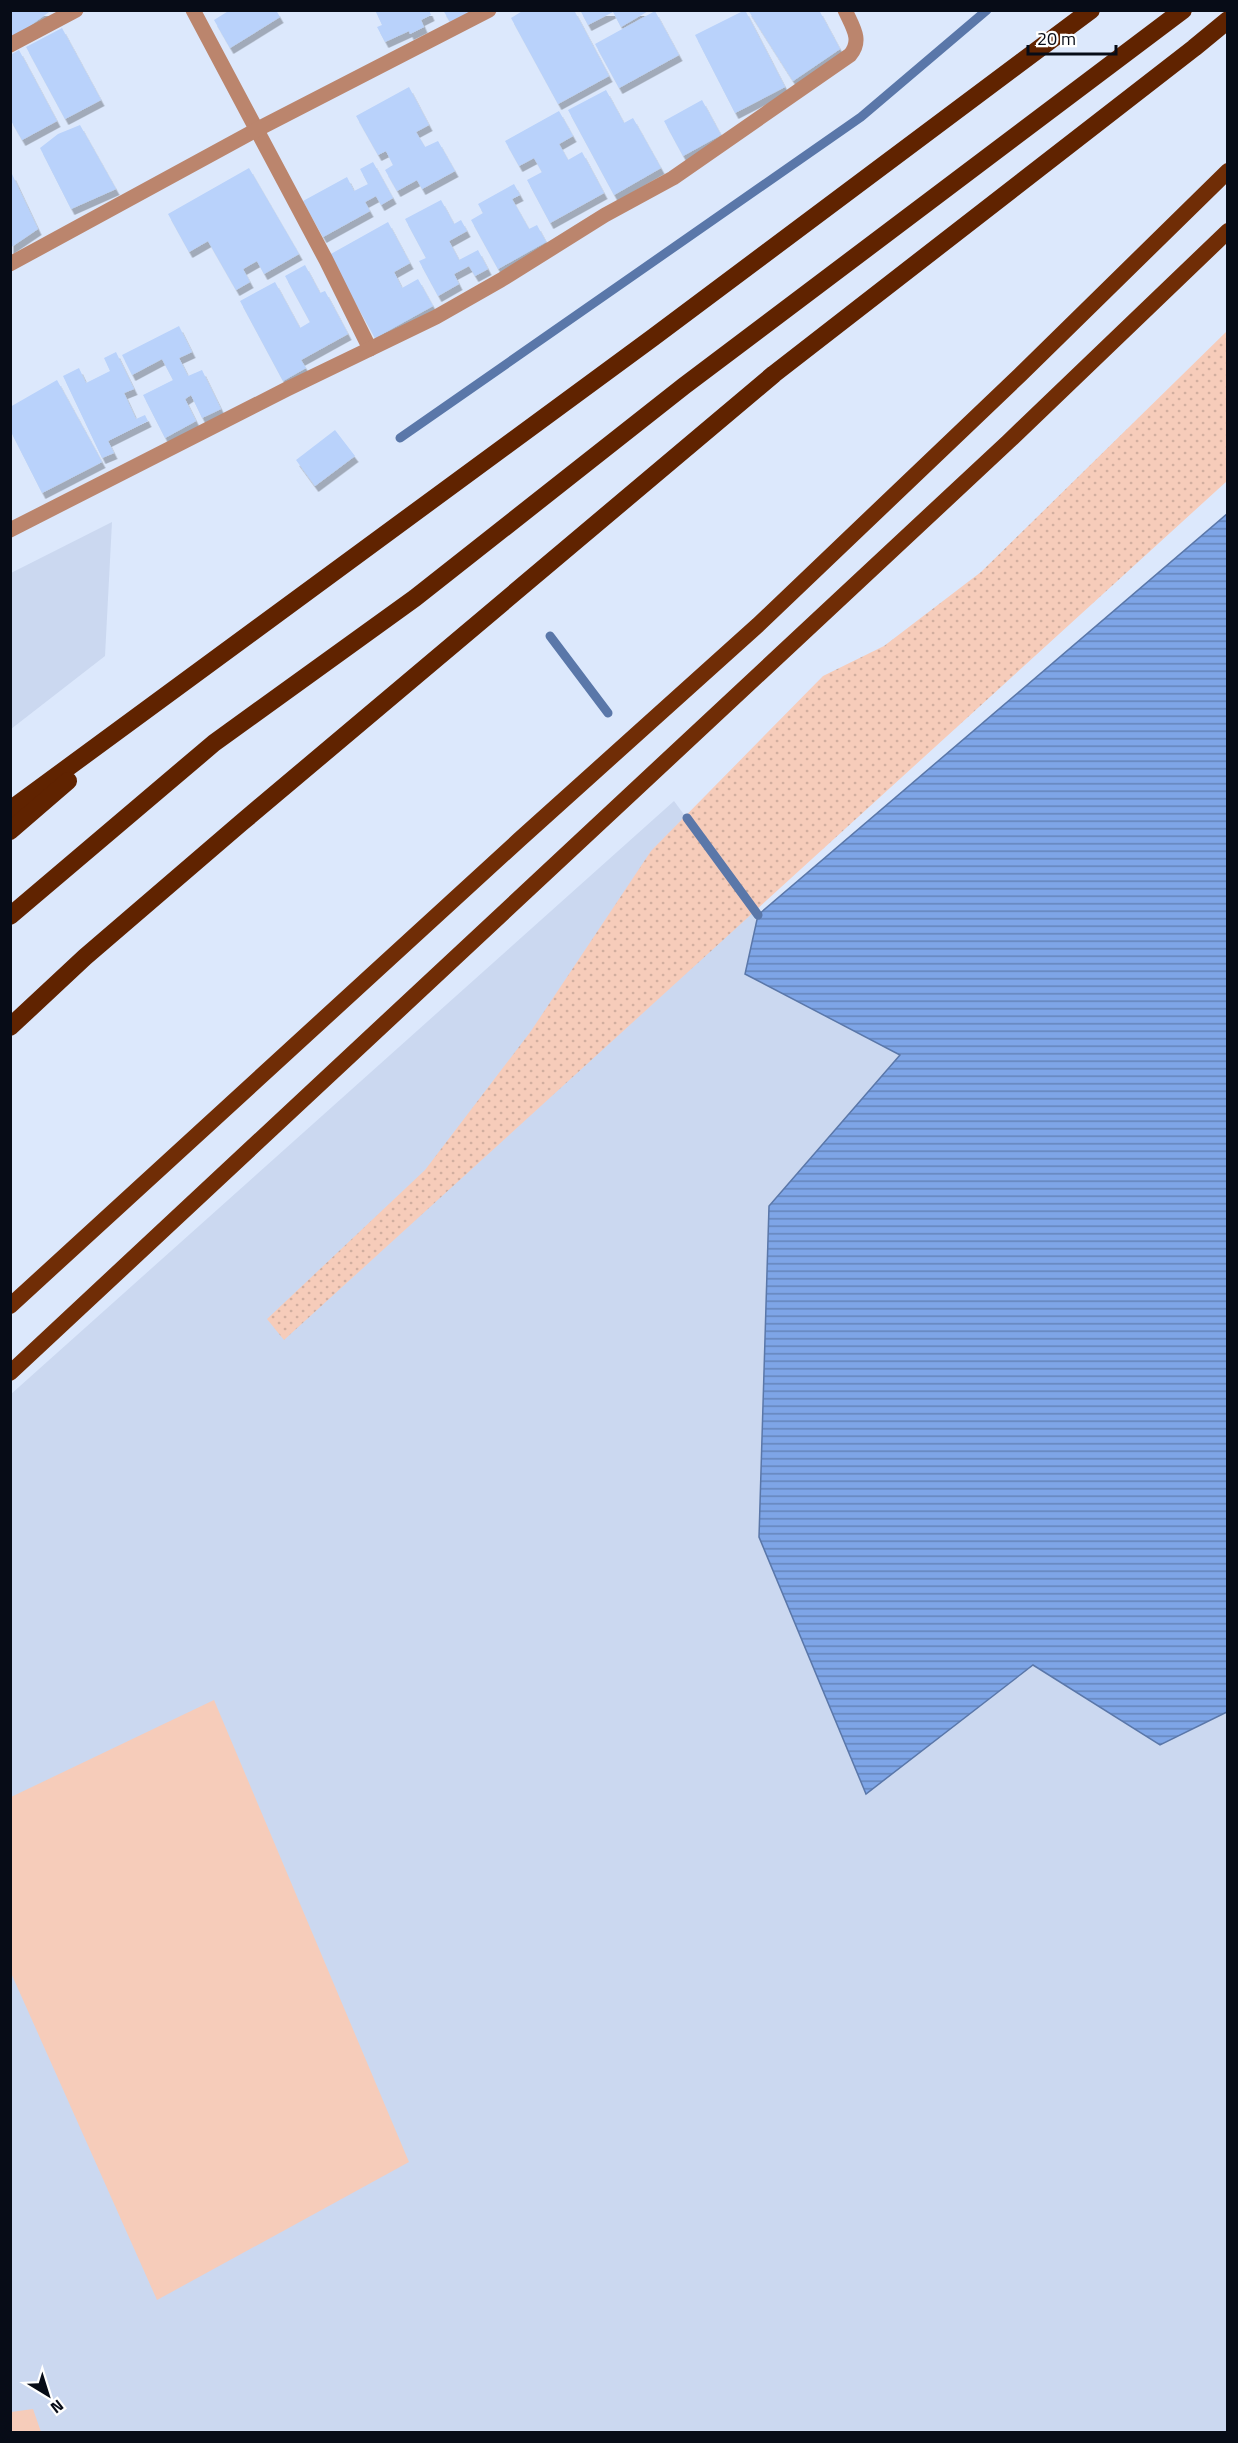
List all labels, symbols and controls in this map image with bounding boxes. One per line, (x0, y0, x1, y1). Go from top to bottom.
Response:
scale bar (1028, 18, 1116, 56)
text: 20 m (1037, 25, 1076, 52)
north arrow (18, 2365, 78, 2425)
text: N (45, 2394, 69, 2420)

